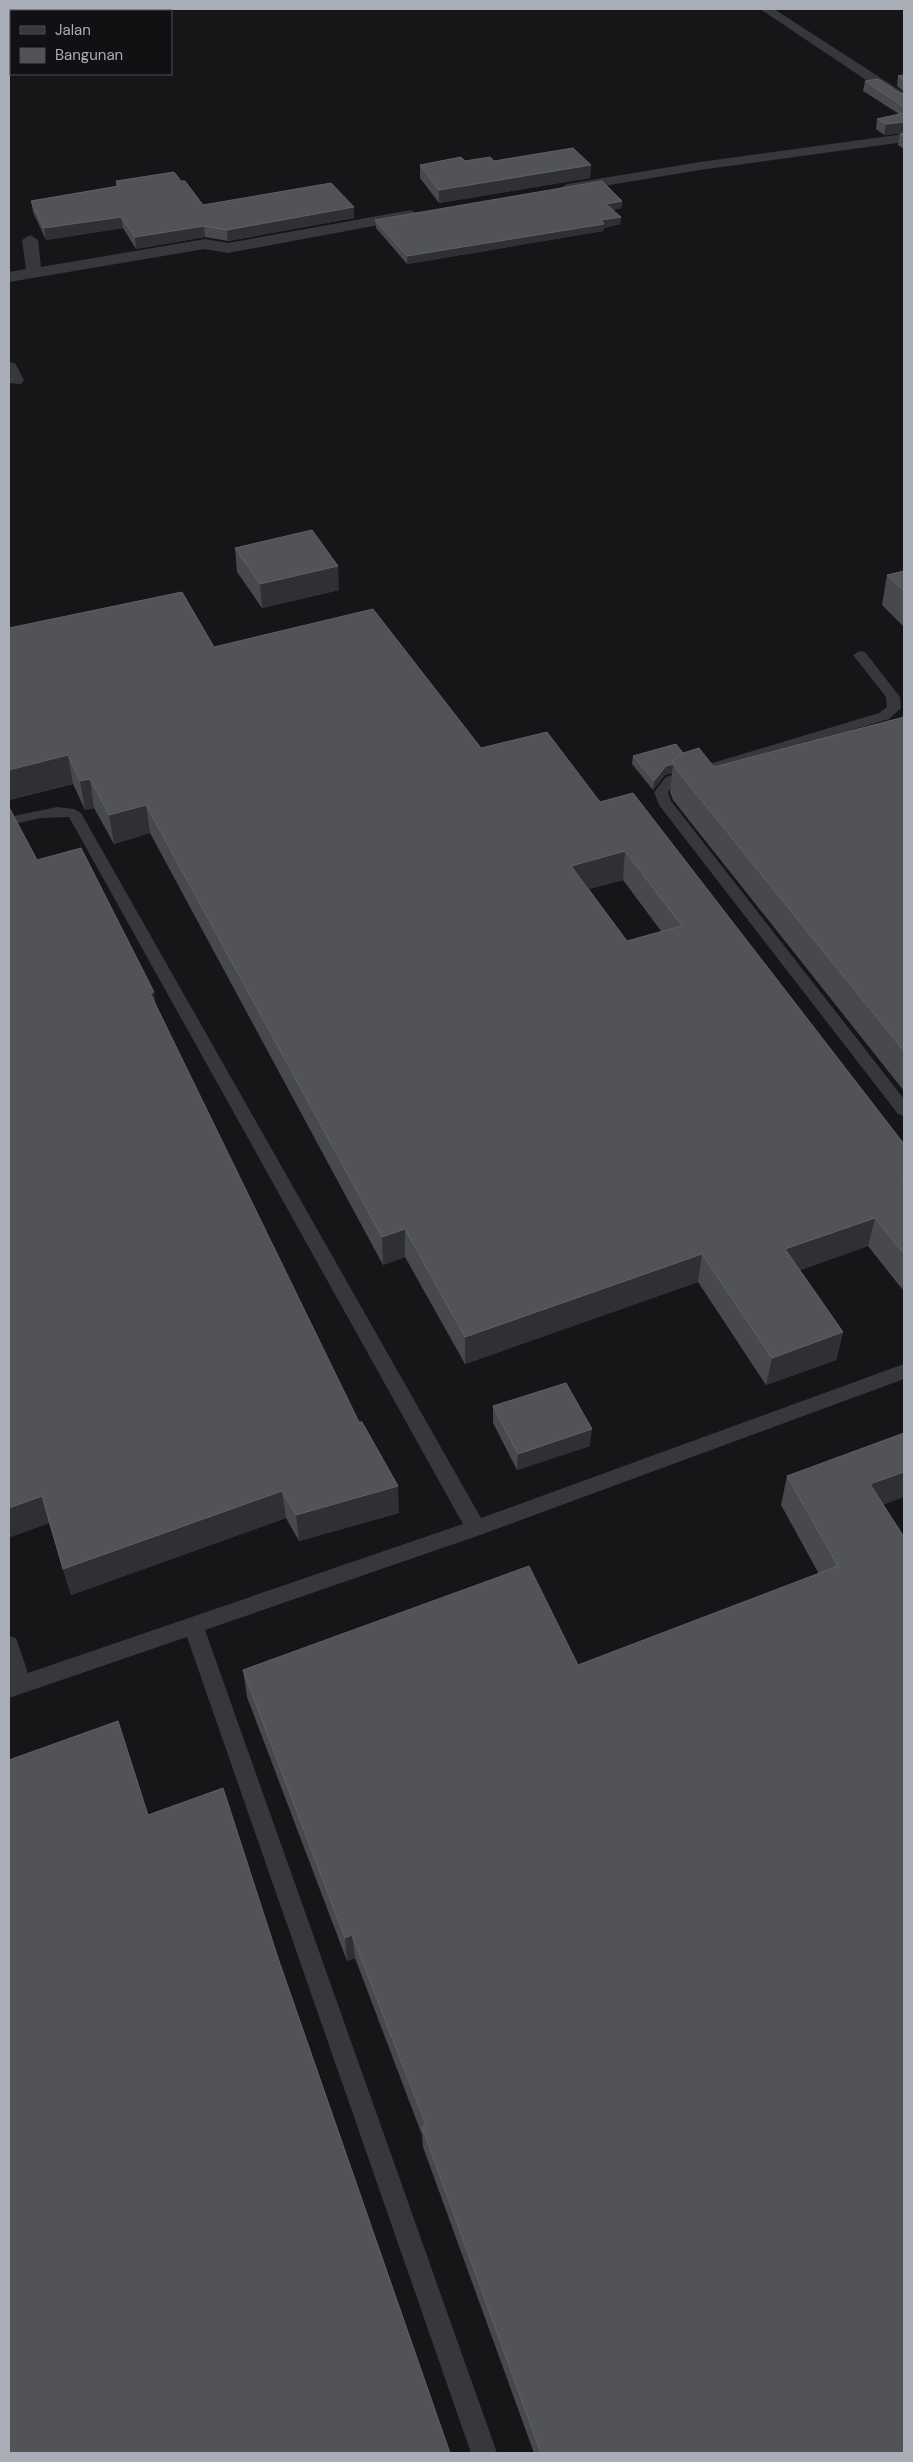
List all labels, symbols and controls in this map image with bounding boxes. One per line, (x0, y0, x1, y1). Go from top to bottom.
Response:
legend (10, 10, 172, 75)
text: Jalan (55, 20, 91, 40)
text: Bangunan (55, 45, 123, 65)

